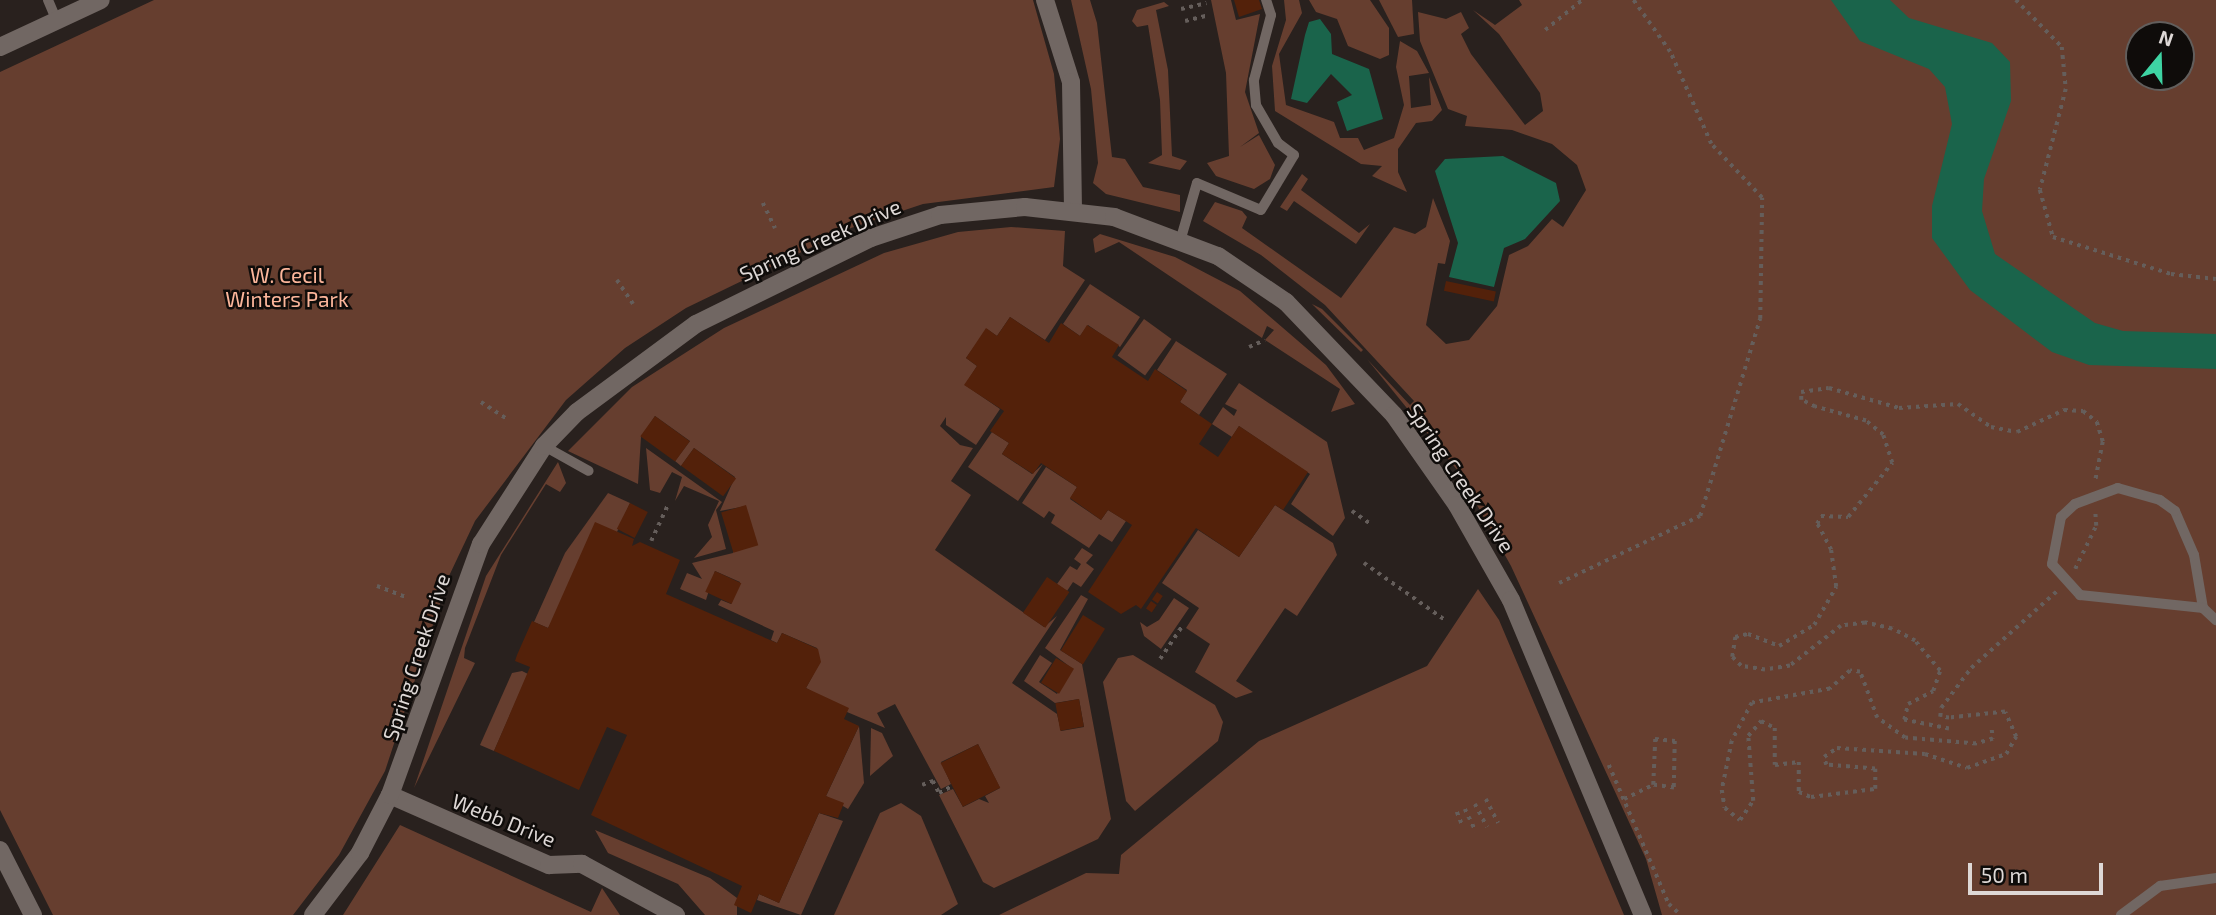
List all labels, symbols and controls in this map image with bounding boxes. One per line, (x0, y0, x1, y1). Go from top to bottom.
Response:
north arrow (2125, 21, 2195, 91)
text: N (2156, 24, 2177, 51)
street label: Spring Creek Drive (735, 193, 905, 287)
park label: W. Cecil Winters Park (225, 262, 349, 312)
street label: Spring Creek Drive (1402, 399, 1520, 557)
street label: Spring Creek Drive (377, 570, 455, 744)
street label: Webb Drive (449, 788, 559, 852)
scale bar (1971, 848, 2106, 892)
text: 50 m (1981, 862, 2028, 887)

